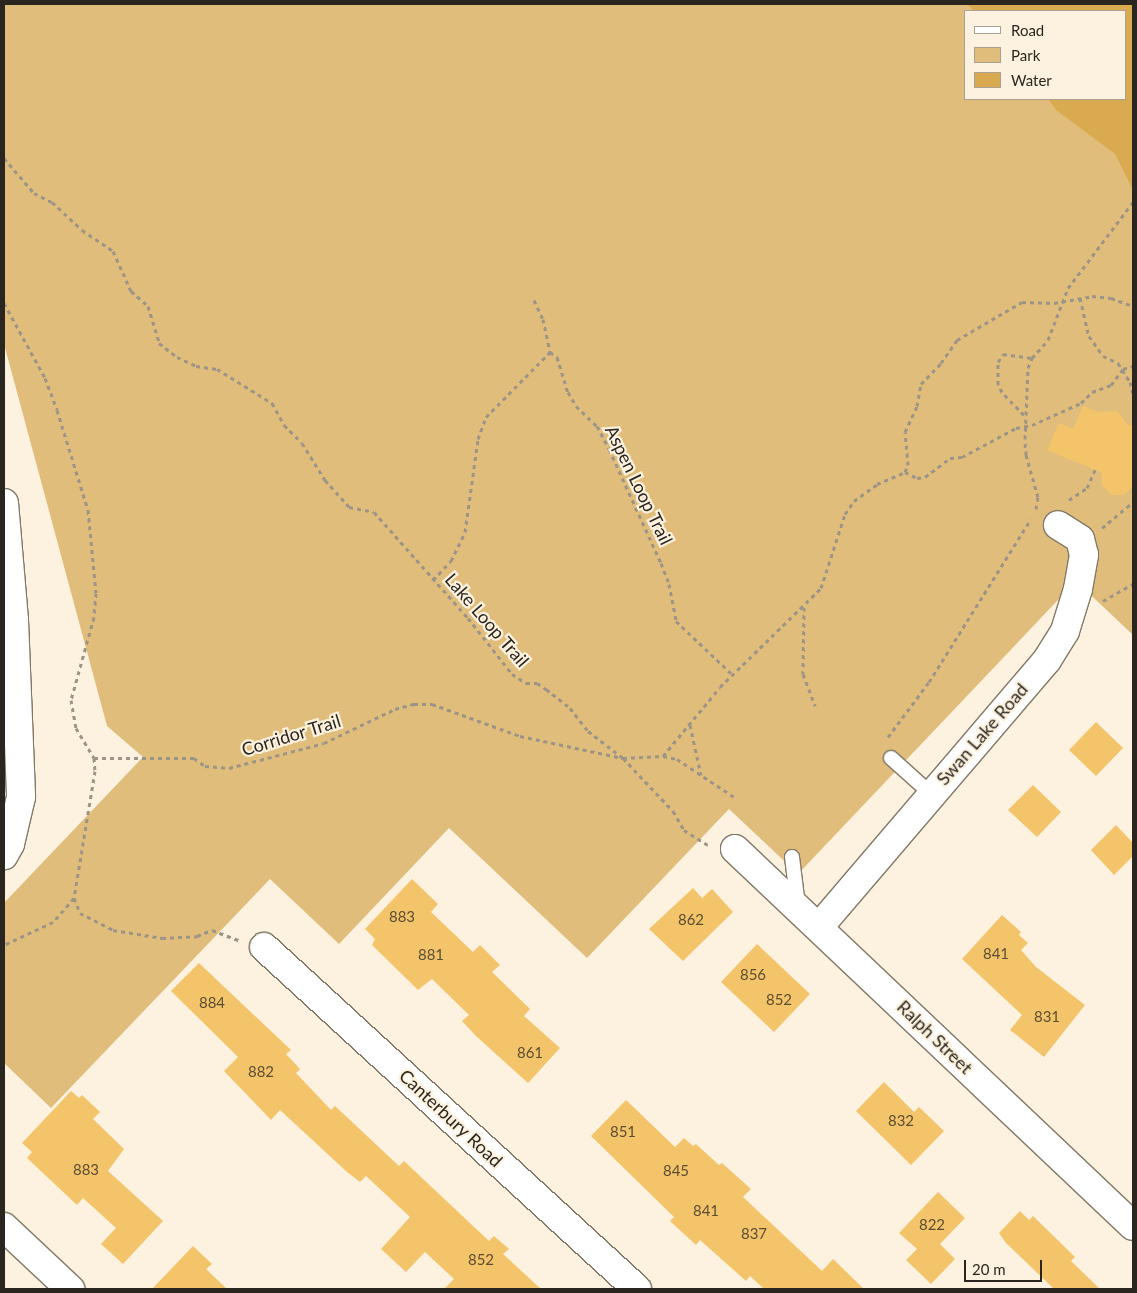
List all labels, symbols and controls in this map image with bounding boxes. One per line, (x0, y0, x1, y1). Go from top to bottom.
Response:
legend (964, 10, 1127, 100)
text: Road (1011, 21, 1044, 39)
text: Park (1011, 46, 1040, 64)
text: Water (1011, 71, 1052, 89)
street label: Aspen Loop Trail (601, 422, 677, 548)
street label: Lake Loop Trail (440, 569, 534, 671)
street label: Swan Lake Road (932, 679, 1032, 789)
street label: Corridor Trail (238, 710, 344, 760)
house number: 883 (389, 908, 415, 926)
house number: 862 (678, 911, 704, 929)
house number: 841 (983, 945, 1009, 963)
house number: 881 (418, 946, 444, 964)
house number: 856 (740, 966, 766, 984)
house number: 852 (766, 991, 792, 1009)
house number: 884 (199, 994, 225, 1012)
street label: Ralph Street (893, 996, 977, 1078)
house number: 831 (1034, 1008, 1060, 1026)
house number: 861 (517, 1044, 543, 1062)
house number: 882 (248, 1063, 274, 1081)
street label: Canterbury Road (395, 1064, 507, 1172)
house number: 832 (888, 1112, 914, 1130)
house number: 851 (610, 1123, 636, 1141)
house number: 883 (73, 1161, 99, 1179)
house number: 845 (663, 1162, 689, 1180)
house number: 841 (693, 1202, 719, 1220)
house number: 822 (919, 1216, 945, 1234)
house number: 837 (741, 1225, 767, 1243)
scale bar (967, 1250, 1044, 1282)
house number: 852 (468, 1251, 494, 1269)
text: 20 m (972, 1260, 1006, 1278)

